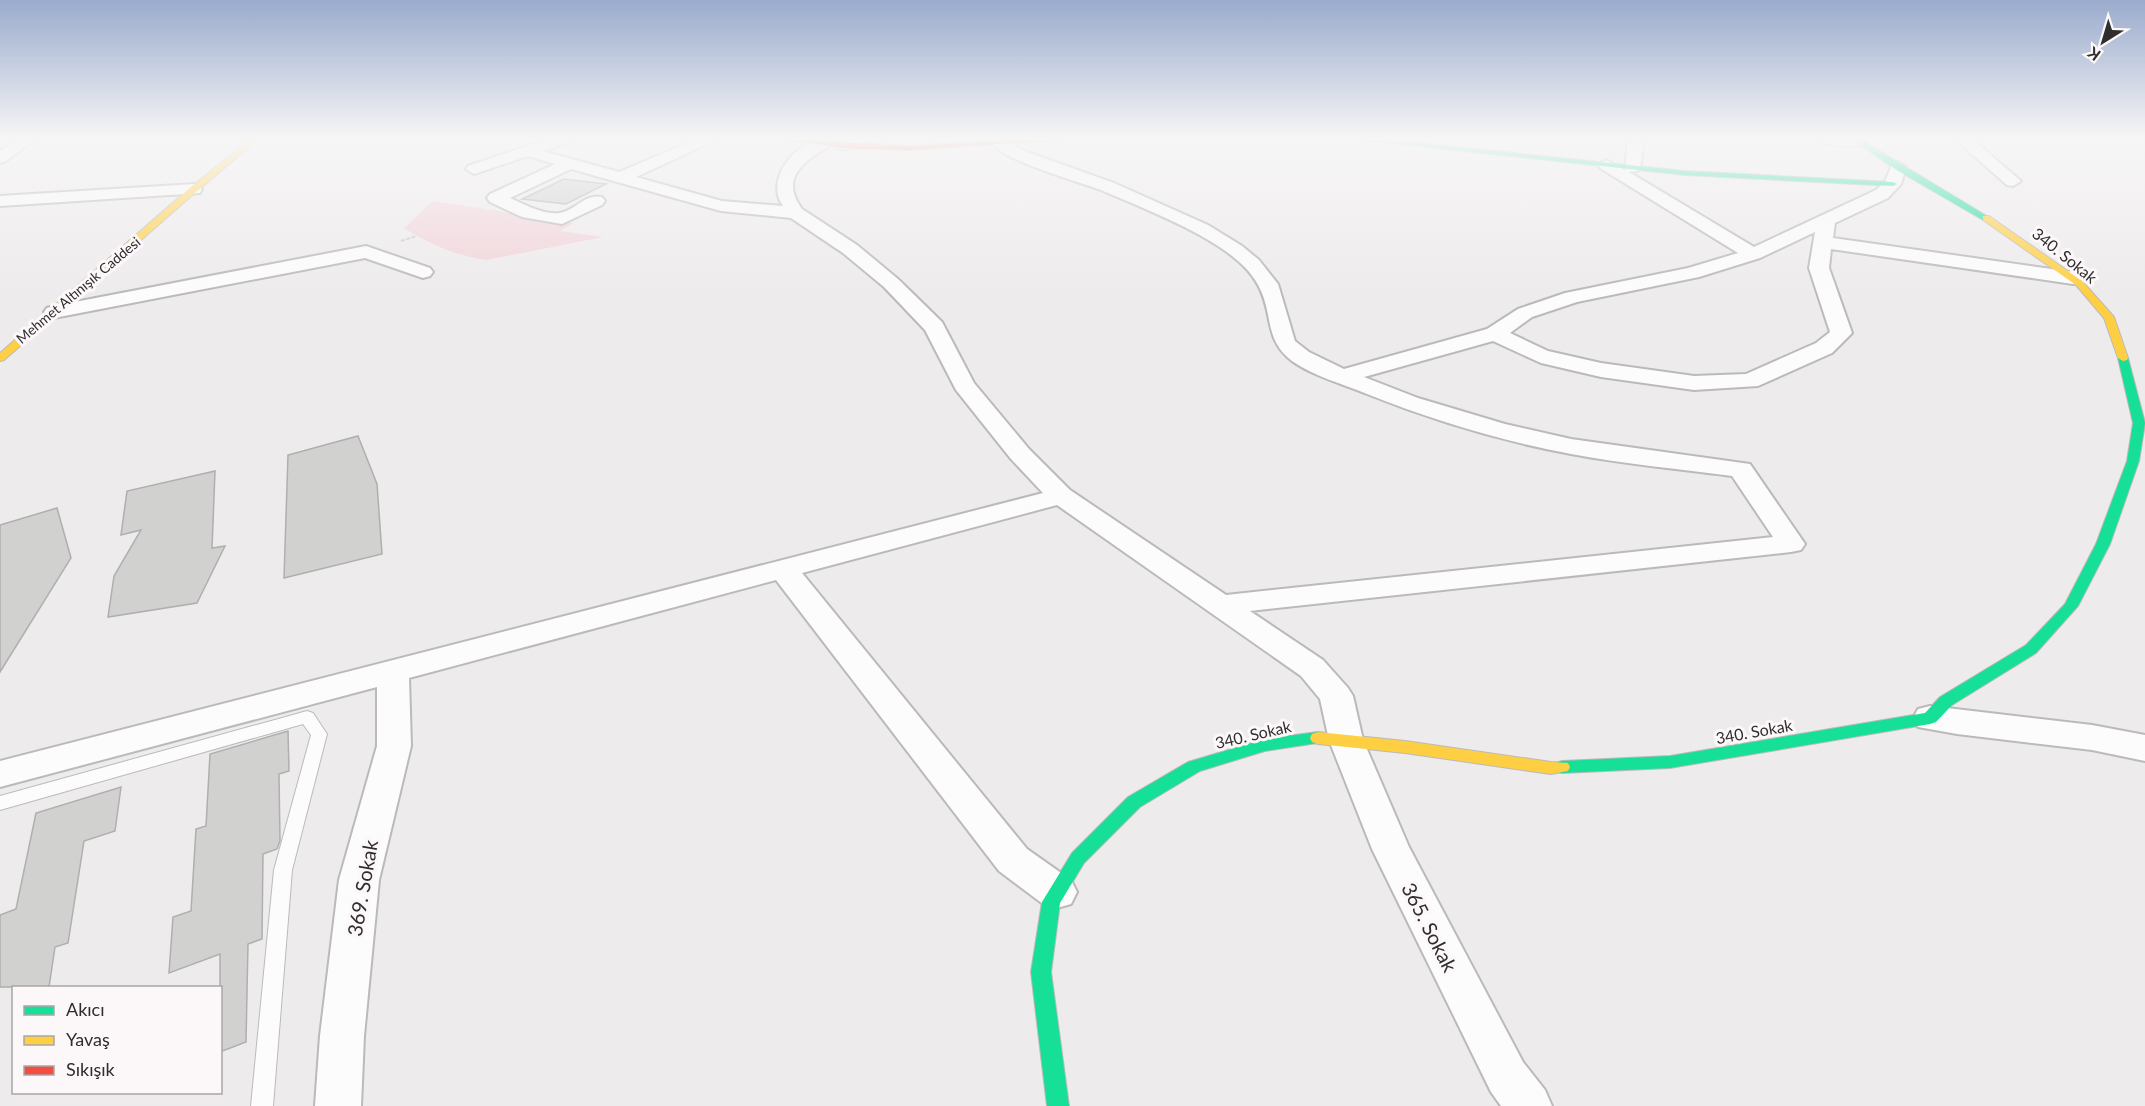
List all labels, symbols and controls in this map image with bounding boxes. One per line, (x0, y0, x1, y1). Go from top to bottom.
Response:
north arrow (2073, 12, 2133, 72)
text: K (2083, 43, 2104, 65)
street label: 340. Sokak (2029, 223, 2102, 287)
street label: Mehmet Altınışık Caddesi (13, 233, 143, 347)
street label: 340. Sokak (1714, 715, 1795, 747)
street label: 340. Sokak (1213, 716, 1294, 752)
street label: 369. Sokak (342, 837, 382, 938)
street label: 365. Sokak (1397, 878, 1463, 976)
legend (12, 986, 222, 1094)
text: Akıcı (66, 998, 105, 1020)
text: Yavaş (66, 1028, 110, 1050)
text: Sıkışık (66, 1058, 116, 1080)

